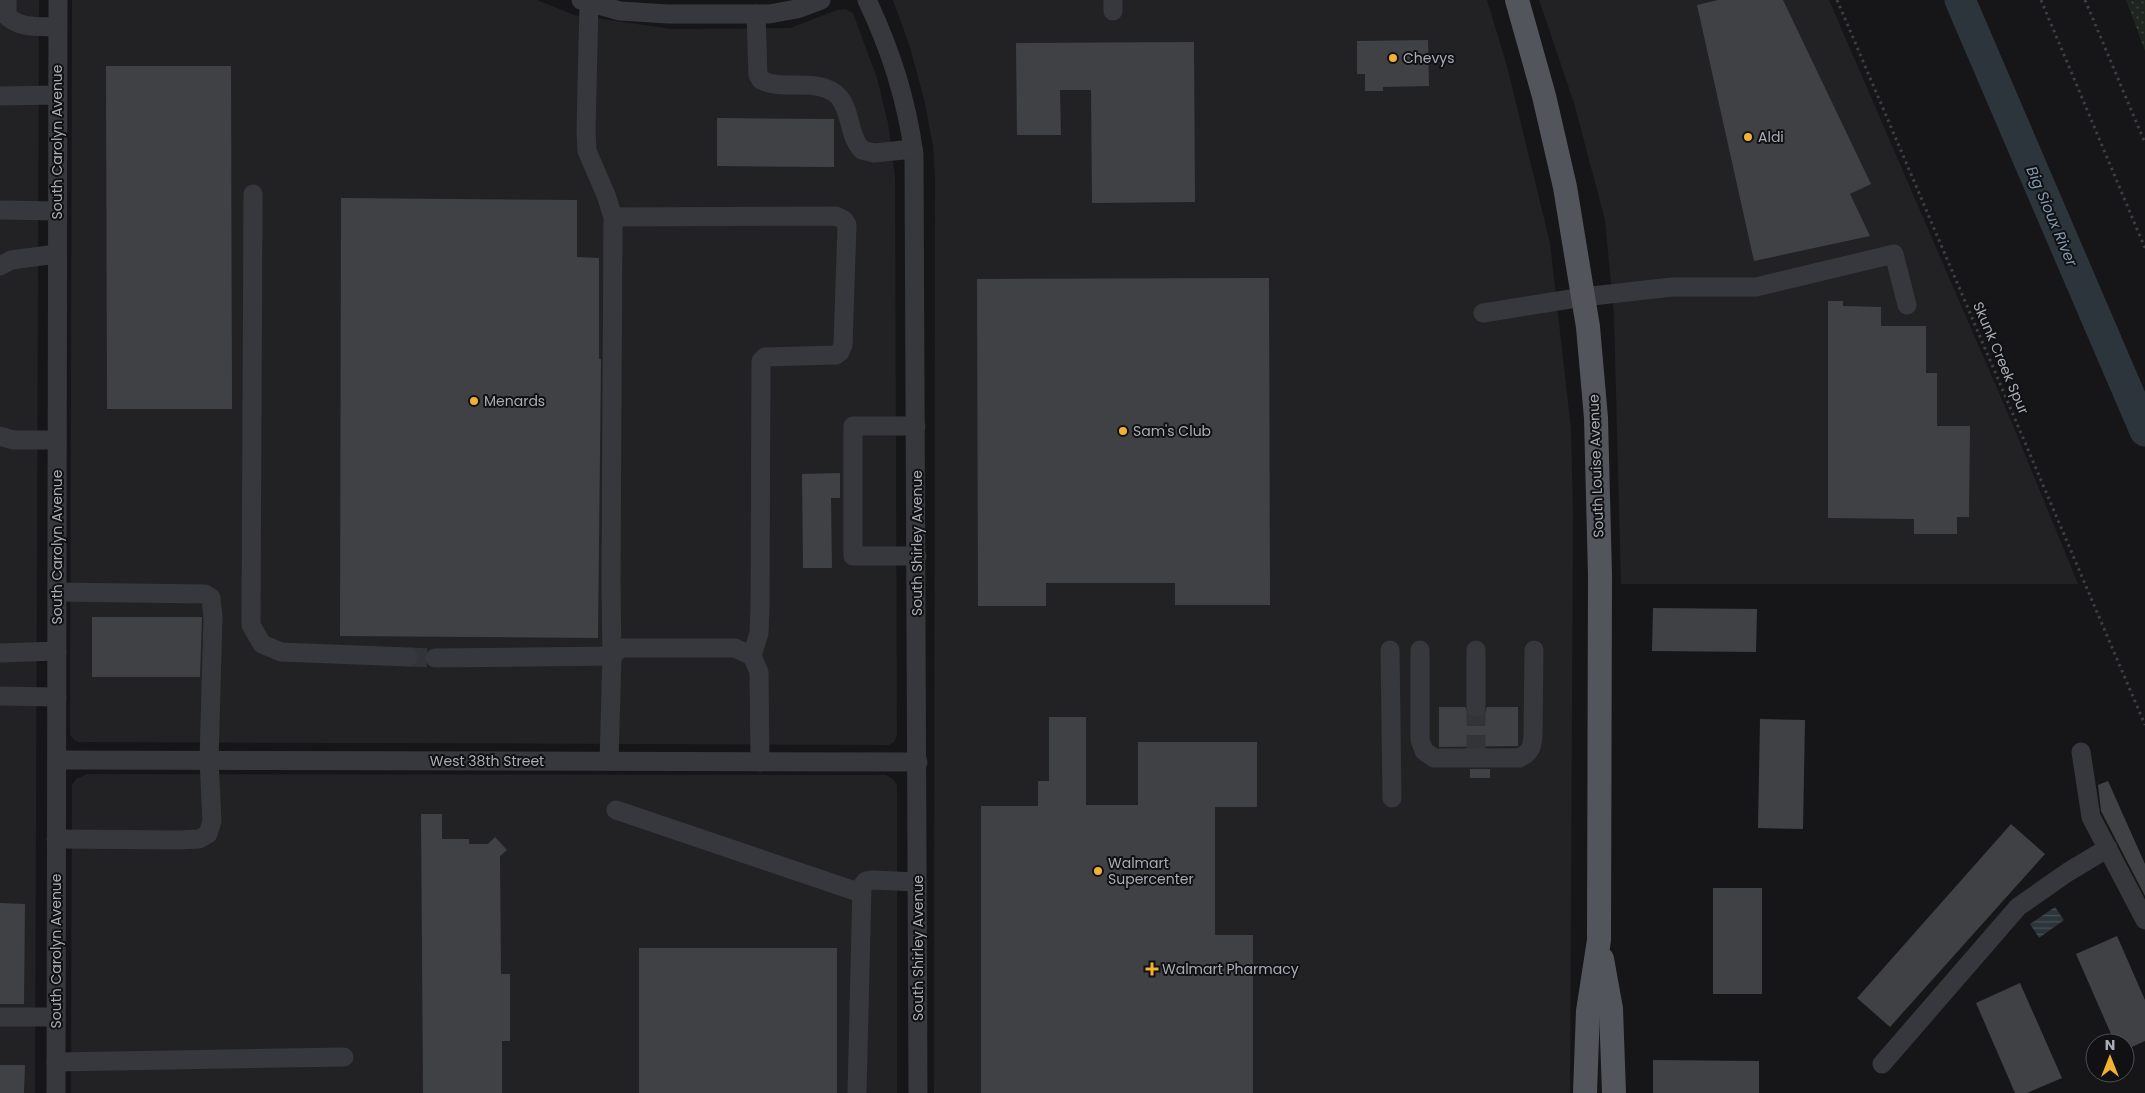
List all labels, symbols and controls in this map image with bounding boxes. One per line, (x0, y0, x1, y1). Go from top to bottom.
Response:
place label: Chevys (1403, 48, 1455, 68)
marker: Chevys (1387, 52, 1399, 64)
street label: South Carolyn Avenue (47, 64, 67, 219)
place label: Aldi (1758, 127, 1784, 147)
marker: Aldi (1742, 131, 1754, 143)
water label: Big Sioux River (2021, 163, 2083, 270)
street label: Skunk Creek Spur (1968, 299, 2034, 417)
place label: Menards (484, 391, 545, 411)
street label: South Louise Avenue (1583, 394, 1609, 538)
marker: Menards (468, 395, 480, 407)
place label: Sam's Club (1133, 421, 1211, 441)
marker: Sam's Club (1117, 425, 1129, 437)
street label: South Carolyn Avenue (47, 469, 67, 624)
street label: South Shirley Avenue (907, 470, 927, 616)
street label: West 38th Street (430, 751, 544, 771)
place label: Walmart Supercenter (1108, 853, 1194, 889)
marker: Walmart Supercenter (1092, 865, 1104, 877)
street label: South Carolyn Avenue (46, 873, 66, 1028)
street label: South Shirley Avenue (908, 875, 928, 1021)
place label: Walmart Pharmacy (1162, 959, 1299, 979)
marker: Walmart Pharmacy (1146, 963, 1158, 975)
north arrow (2085, 1033, 2135, 1083)
text: N (2105, 1035, 2115, 1055)

